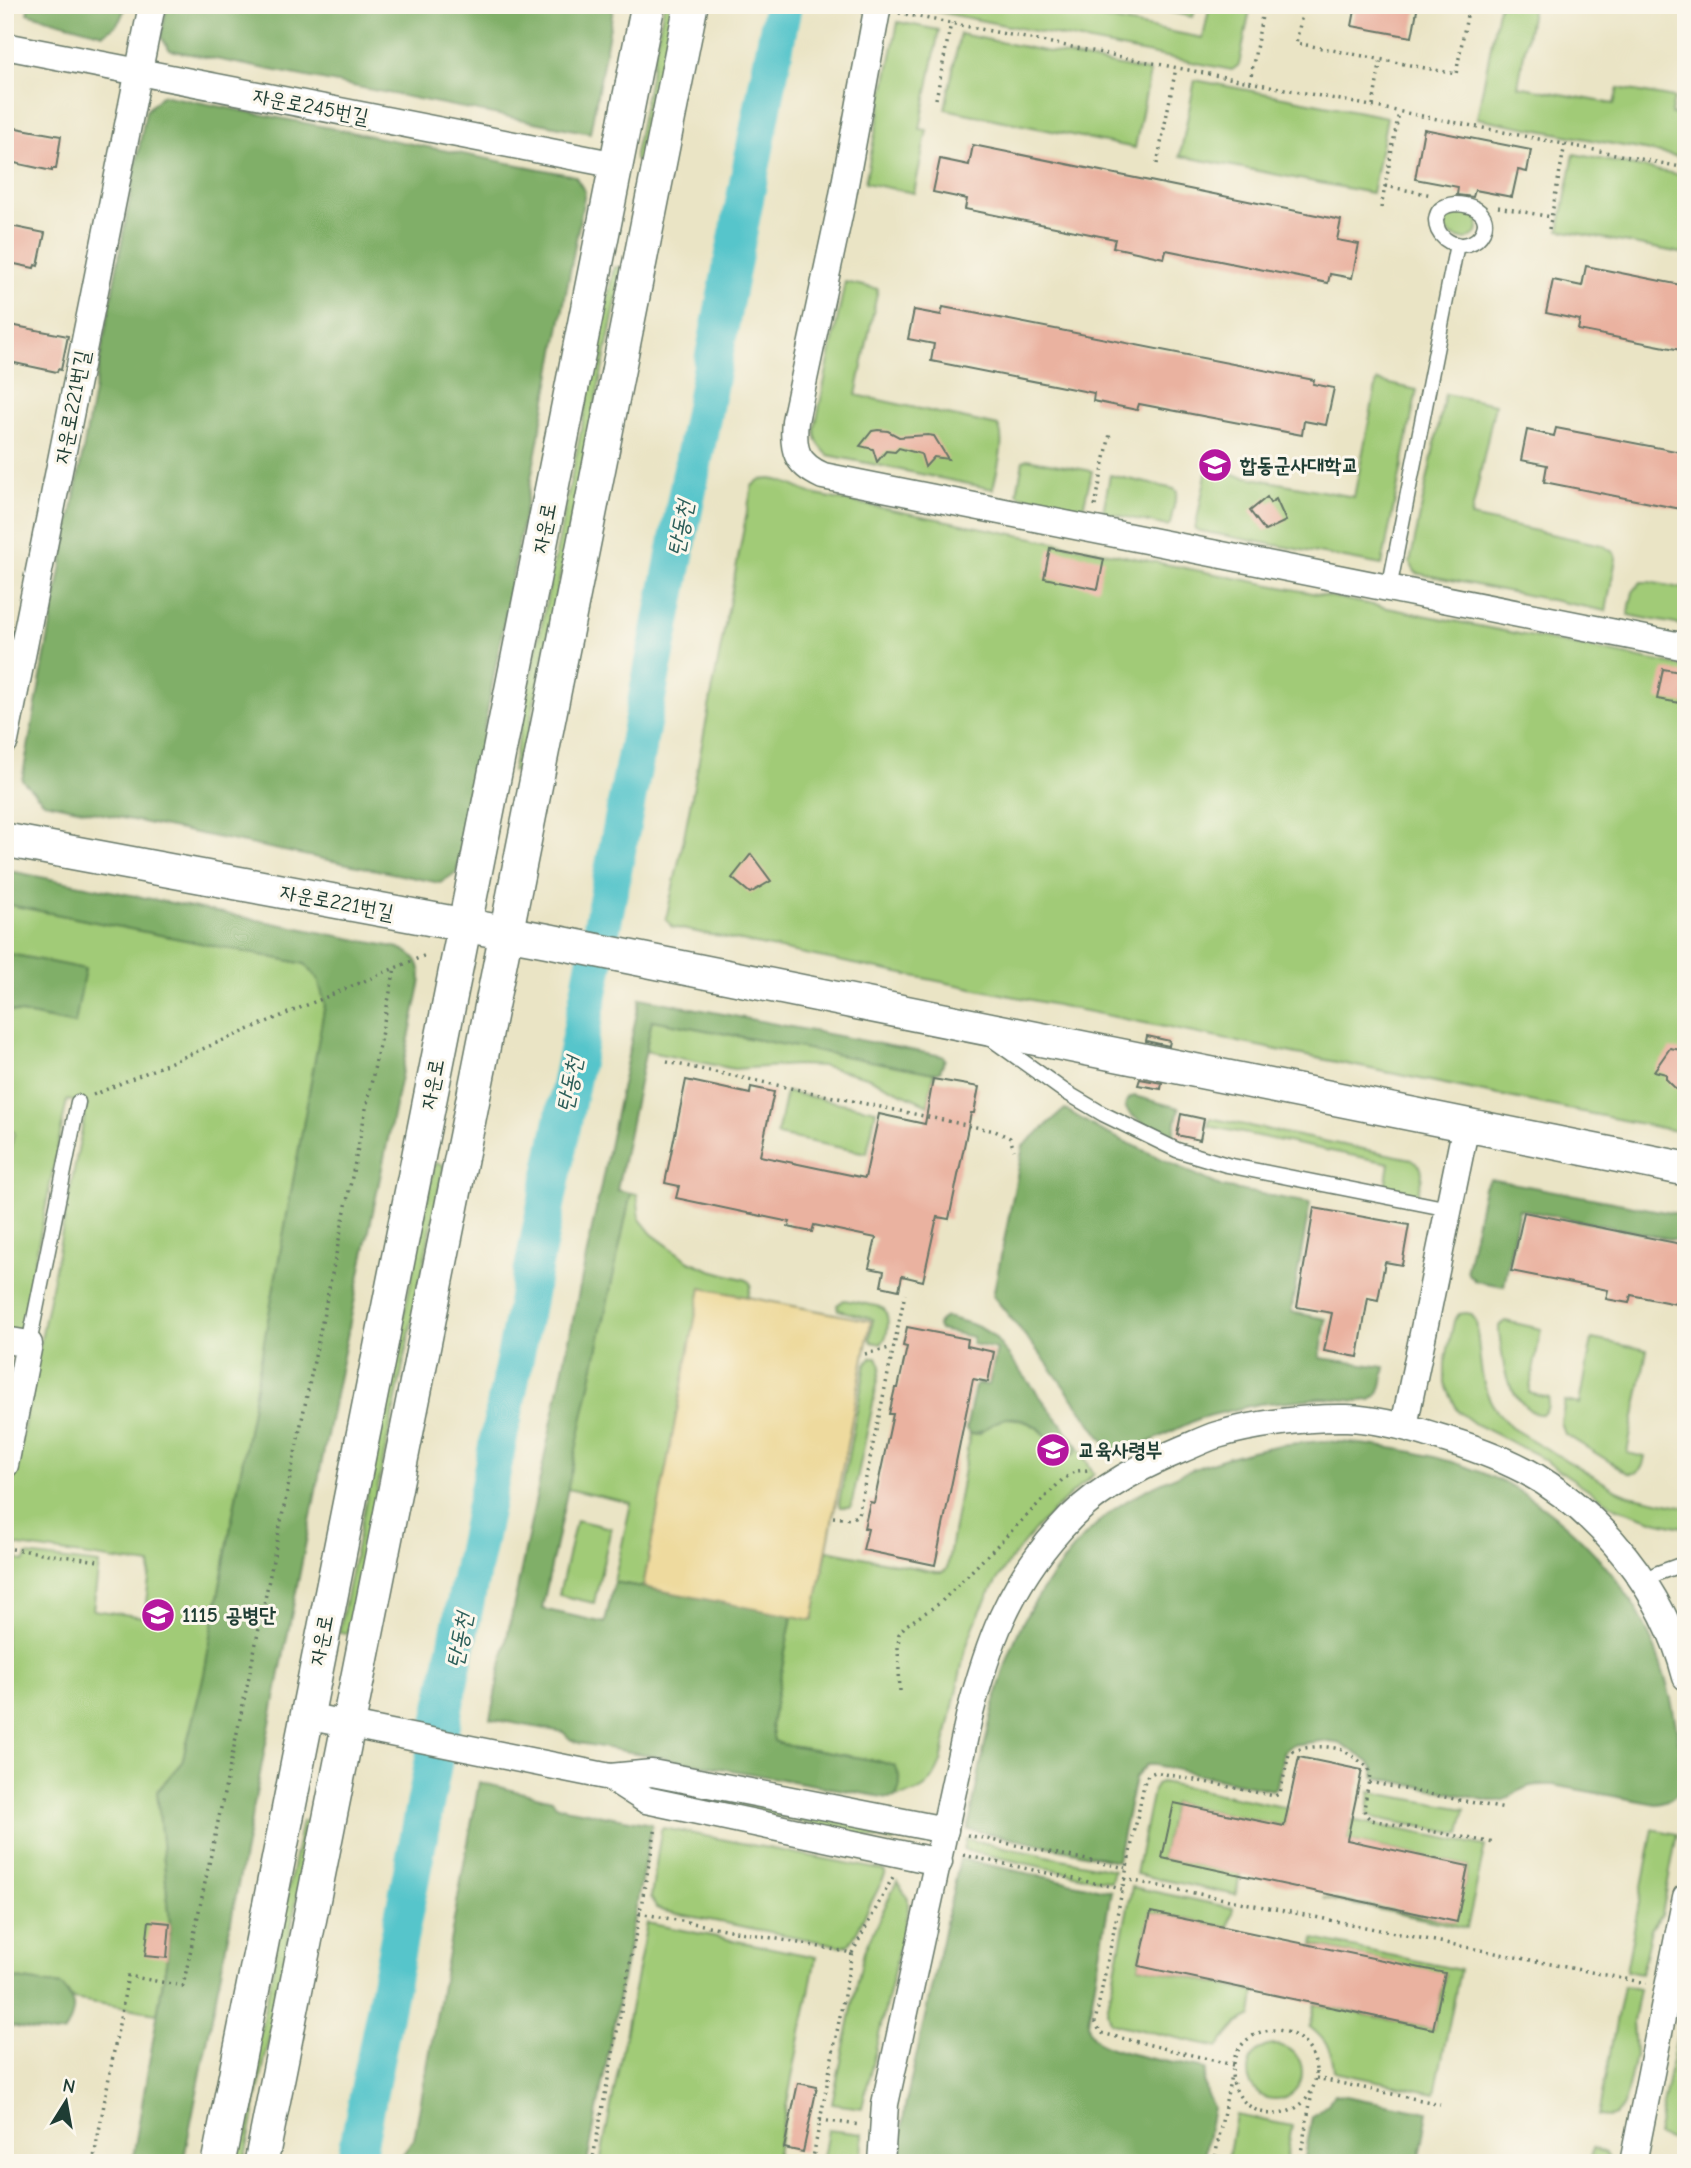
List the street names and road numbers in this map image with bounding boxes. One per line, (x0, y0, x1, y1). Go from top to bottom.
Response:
street label: 자운로245번길 (251, 83, 371, 129)
street label: 자운로221번길 (49, 348, 95, 466)
street label: 자운로 (527, 501, 561, 555)
street label: 자운로221번길 (278, 879, 396, 925)
street label: 자운로 (415, 1057, 449, 1111)
street label: 자운로 (304, 1613, 338, 1667)

